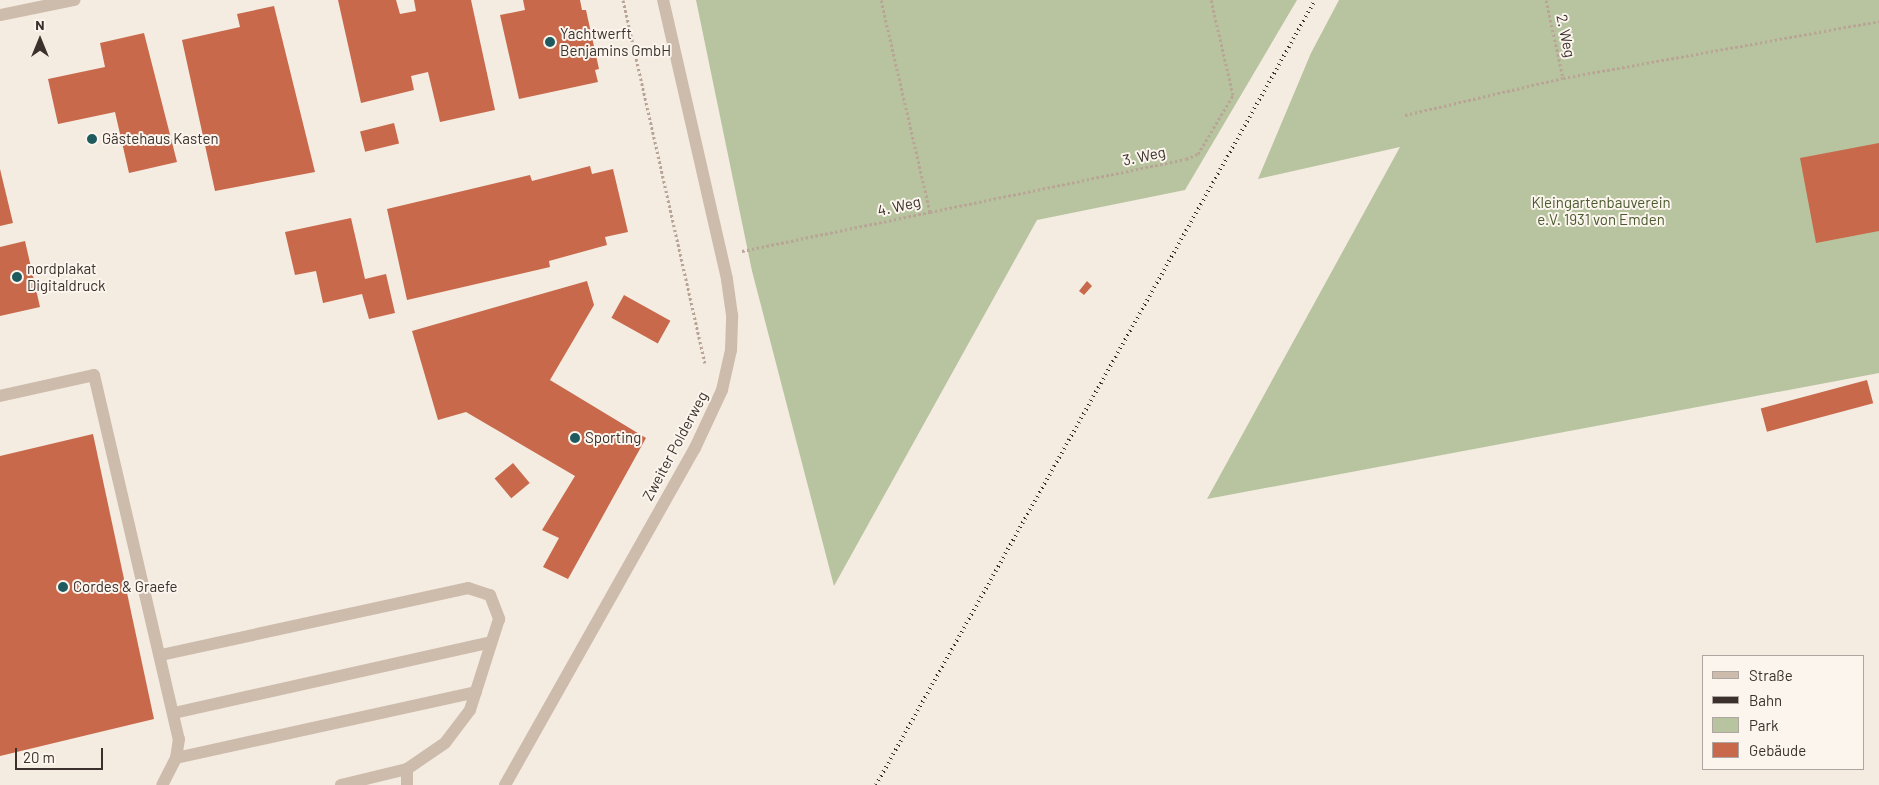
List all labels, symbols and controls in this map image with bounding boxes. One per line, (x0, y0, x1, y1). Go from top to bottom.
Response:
street label: 2. Weg (1553, 13, 1579, 59)
north arrow (15, 15, 65, 65)
text: N (35, 16, 45, 33)
place label: Yachtwerft Benjamins GmbH (560, 24, 671, 59)
marker: Yachtwerft Benjamins GmbH (544, 36, 556, 48)
place label: Gästehaus Kasten (102, 130, 219, 148)
marker: Gästehaus Kasten (86, 133, 98, 145)
street label: 3. Weg (1121, 143, 1167, 169)
street label: 4. Weg (876, 192, 922, 220)
park label: Kleingartenbauverein e.V. 1931 von Emden (1531, 193, 1671, 228)
place label: nordplakat Digitaldruck (27, 259, 106, 294)
marker: nordplakat Digitaldruck (11, 271, 23, 283)
street label: Zweiter Polderweg (639, 388, 711, 504)
place label: Sporting (585, 429, 641, 447)
marker: Sporting (569, 432, 581, 444)
place label: Cordes & Graefe (73, 578, 178, 596)
marker: Cordes & Graefe (57, 581, 69, 593)
legend (1702, 655, 1864, 770)
text: Straße (1749, 666, 1793, 684)
text: Bahn (1749, 691, 1782, 709)
text: Park (1749, 716, 1778, 734)
scale bar (18, 738, 105, 770)
text: Gebäude (1749, 741, 1806, 759)
text: 20 m (23, 748, 55, 766)

